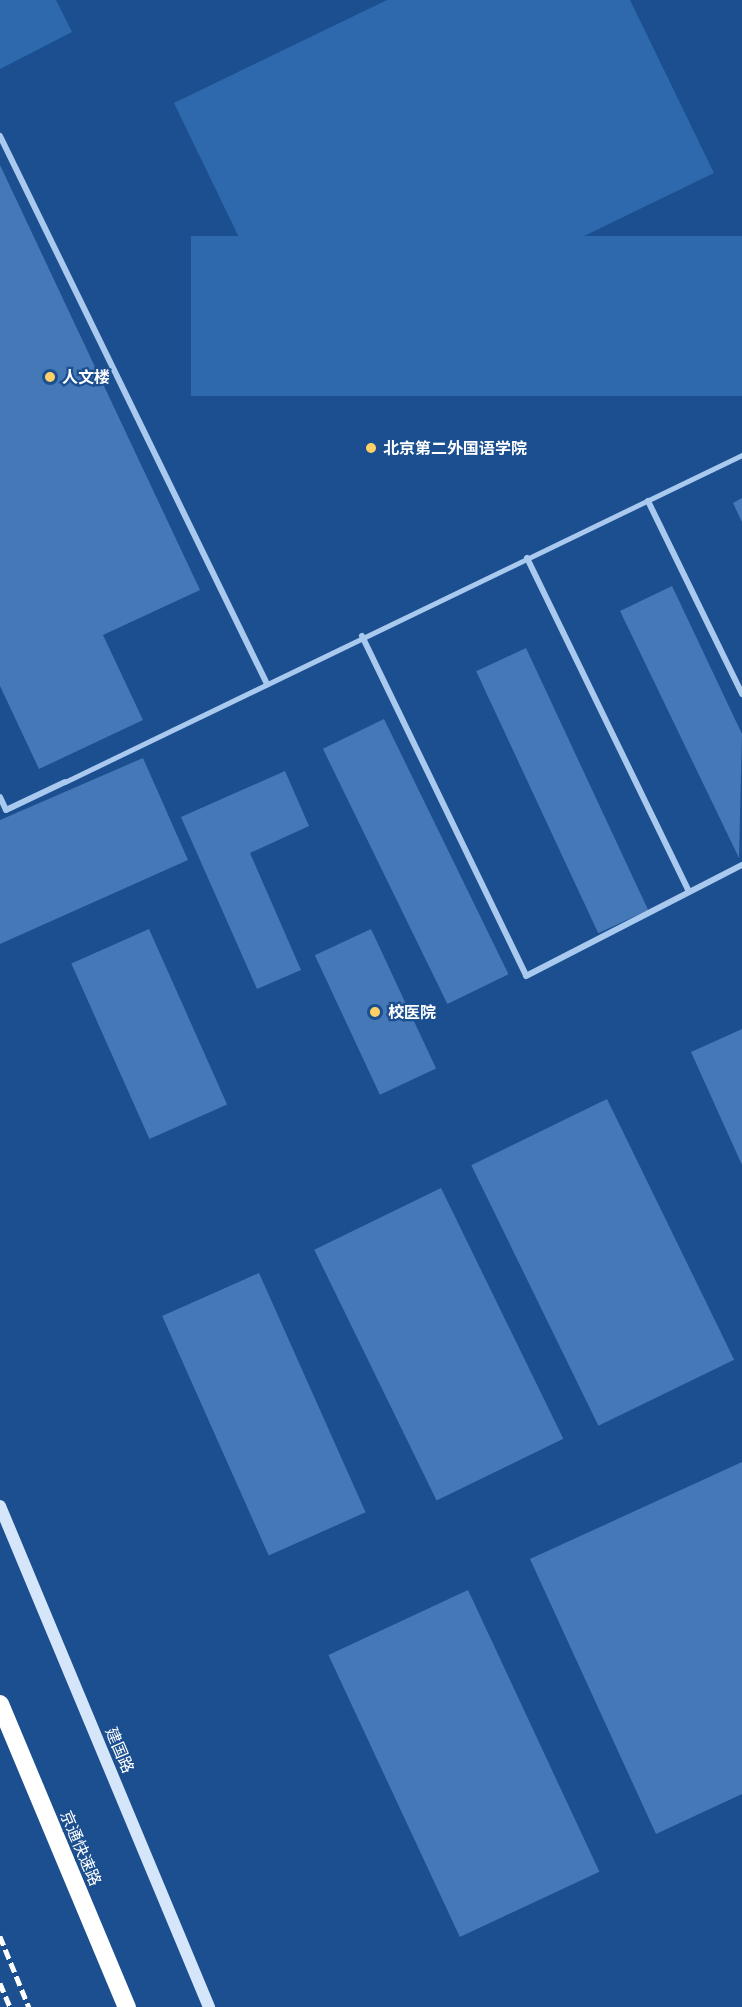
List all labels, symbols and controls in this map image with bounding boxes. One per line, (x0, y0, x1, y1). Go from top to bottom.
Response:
place label: 人文楼 (62, 367, 110, 387)
marker: 人文楼 (43, 370, 57, 384)
place label: 北京第二外国语学院 (383, 438, 527, 458)
marker: 北京第二外国语学院 (364, 441, 378, 455)
place label: 校医院 (388, 1002, 436, 1022)
marker: 校医院 (366, 1003, 384, 1021)
street label: 建国路 (102, 1724, 138, 1776)
street label: 京通快速路 (57, 1807, 105, 1889)

